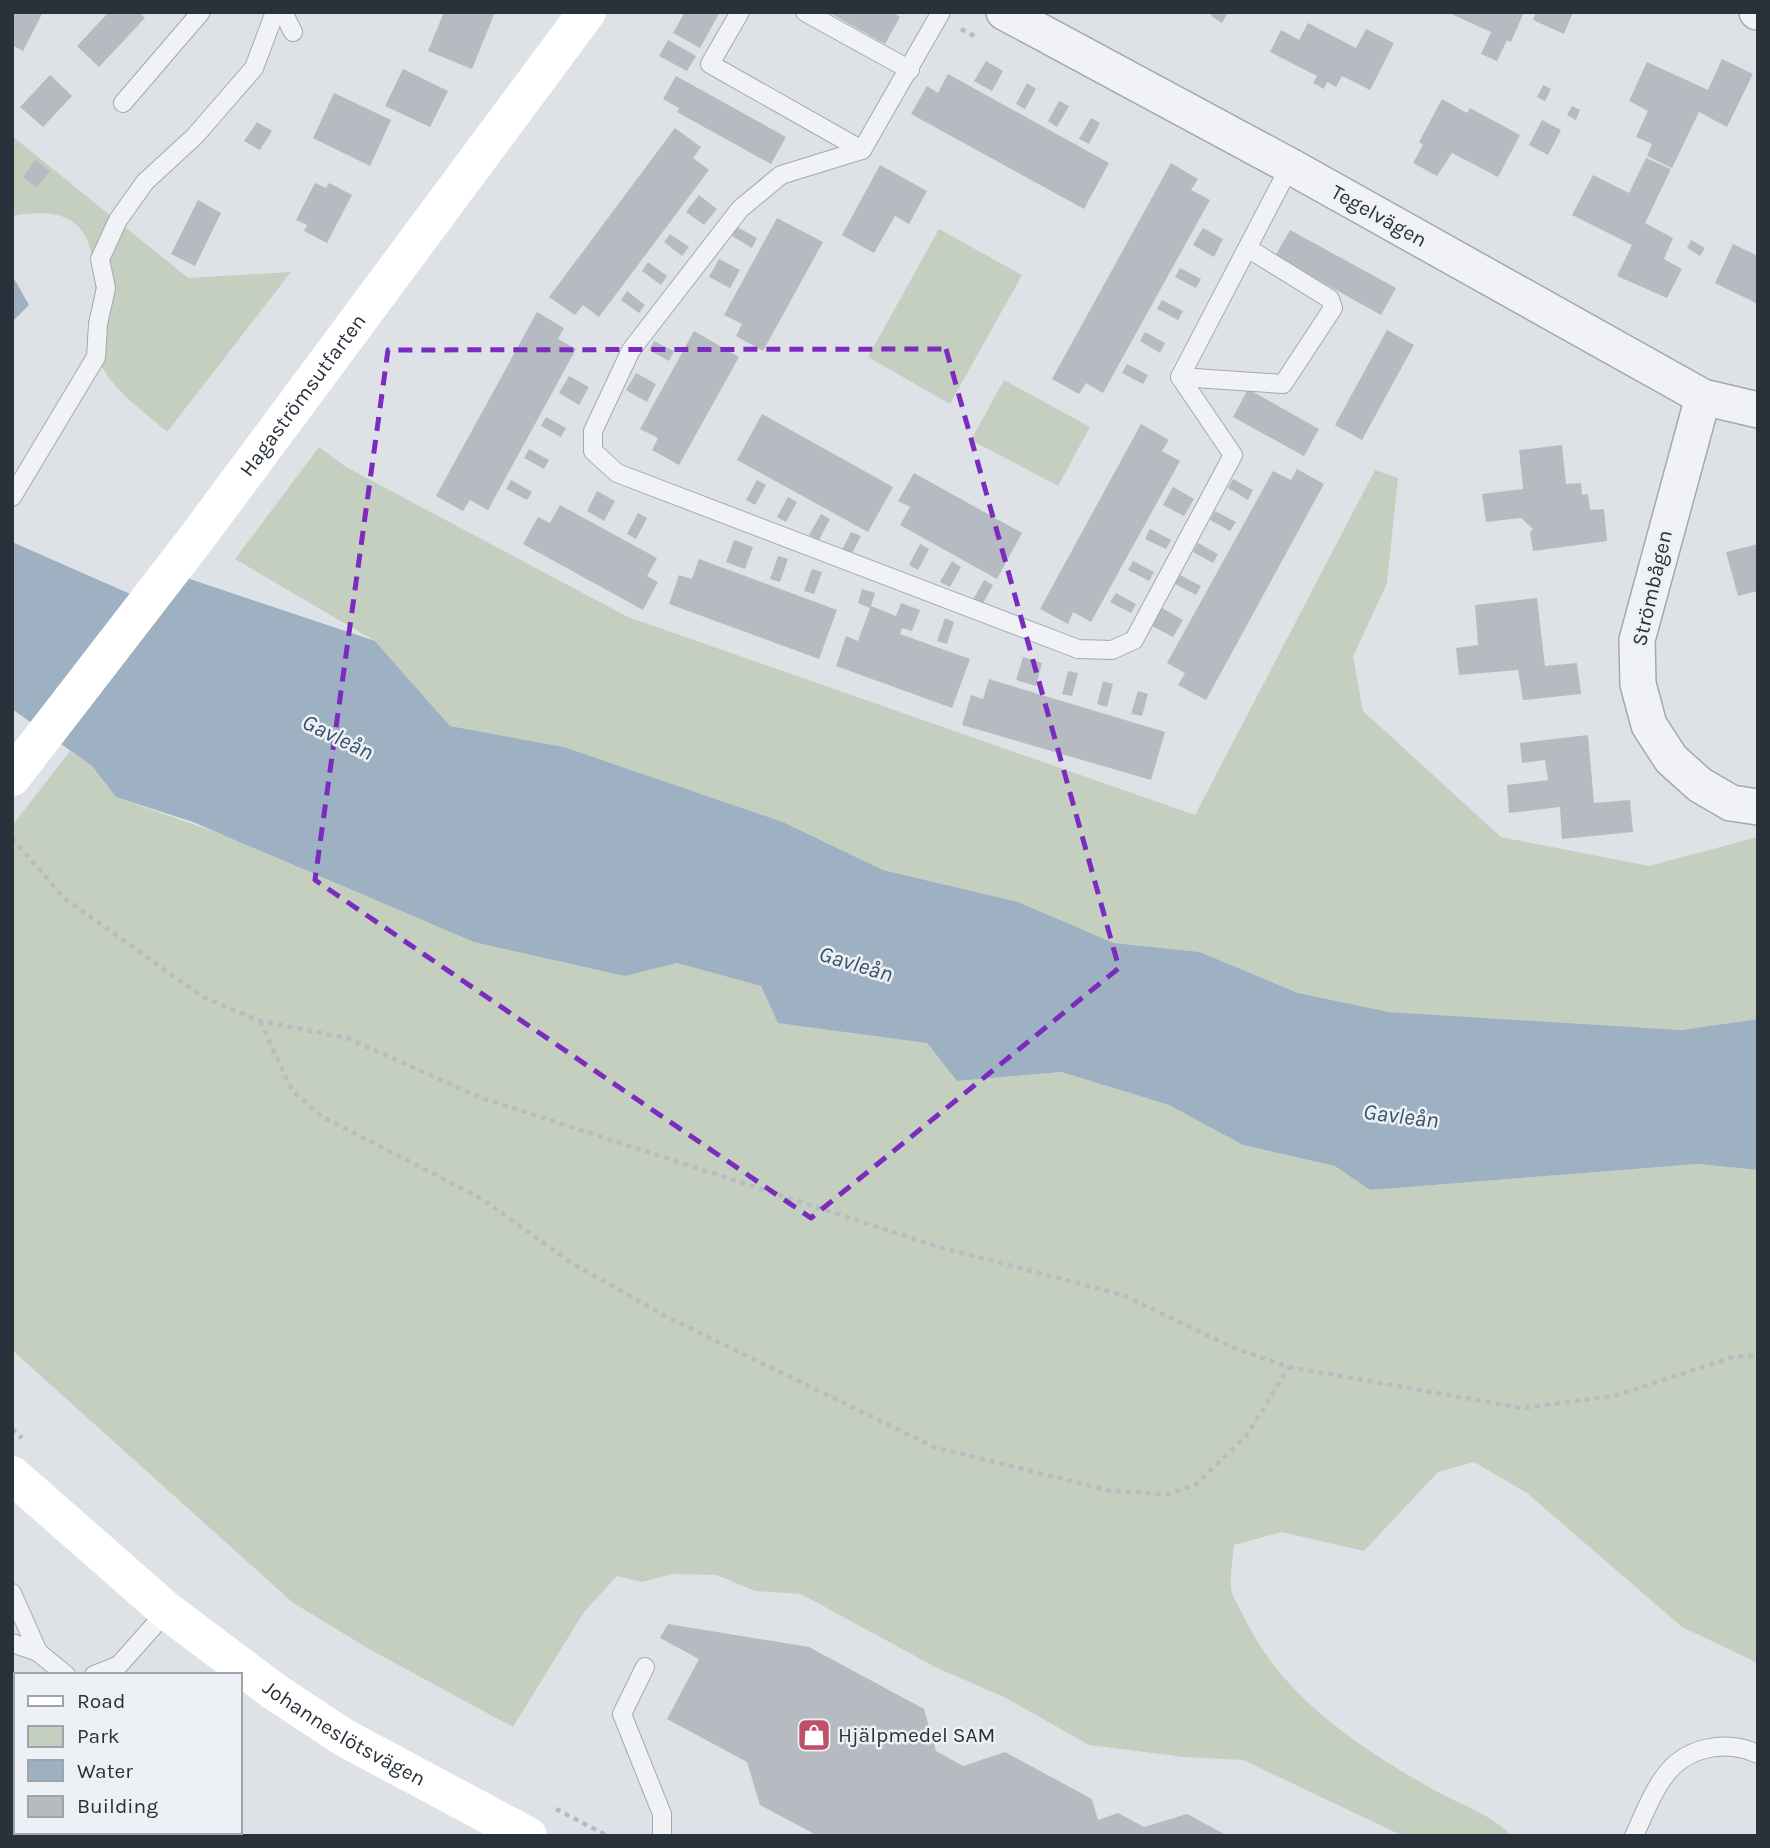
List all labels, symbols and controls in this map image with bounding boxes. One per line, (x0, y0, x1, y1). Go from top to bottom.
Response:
street label: Tegelvägen (1327, 180, 1431, 252)
street label: Hagaströmsutfarten (235, 309, 371, 481)
street label: Strömbågen (1627, 528, 1677, 648)
water label: Gavleån (298, 708, 378, 766)
water label: Gavleån (816, 940, 896, 988)
water label: Gavleån (1362, 1098, 1440, 1134)
legend (14, 1673, 242, 1834)
street label: Johanneslötsvägen (258, 1675, 430, 1791)
text: Road (77, 1689, 125, 1713)
shop icon: Hjälpmedel SAM (795, 1716, 833, 1754)
place label: Hjälpmedel SAM (838, 1723, 995, 1747)
text: Park (77, 1724, 120, 1748)
text: Water (77, 1759, 133, 1783)
text: Building (77, 1794, 158, 1818)

